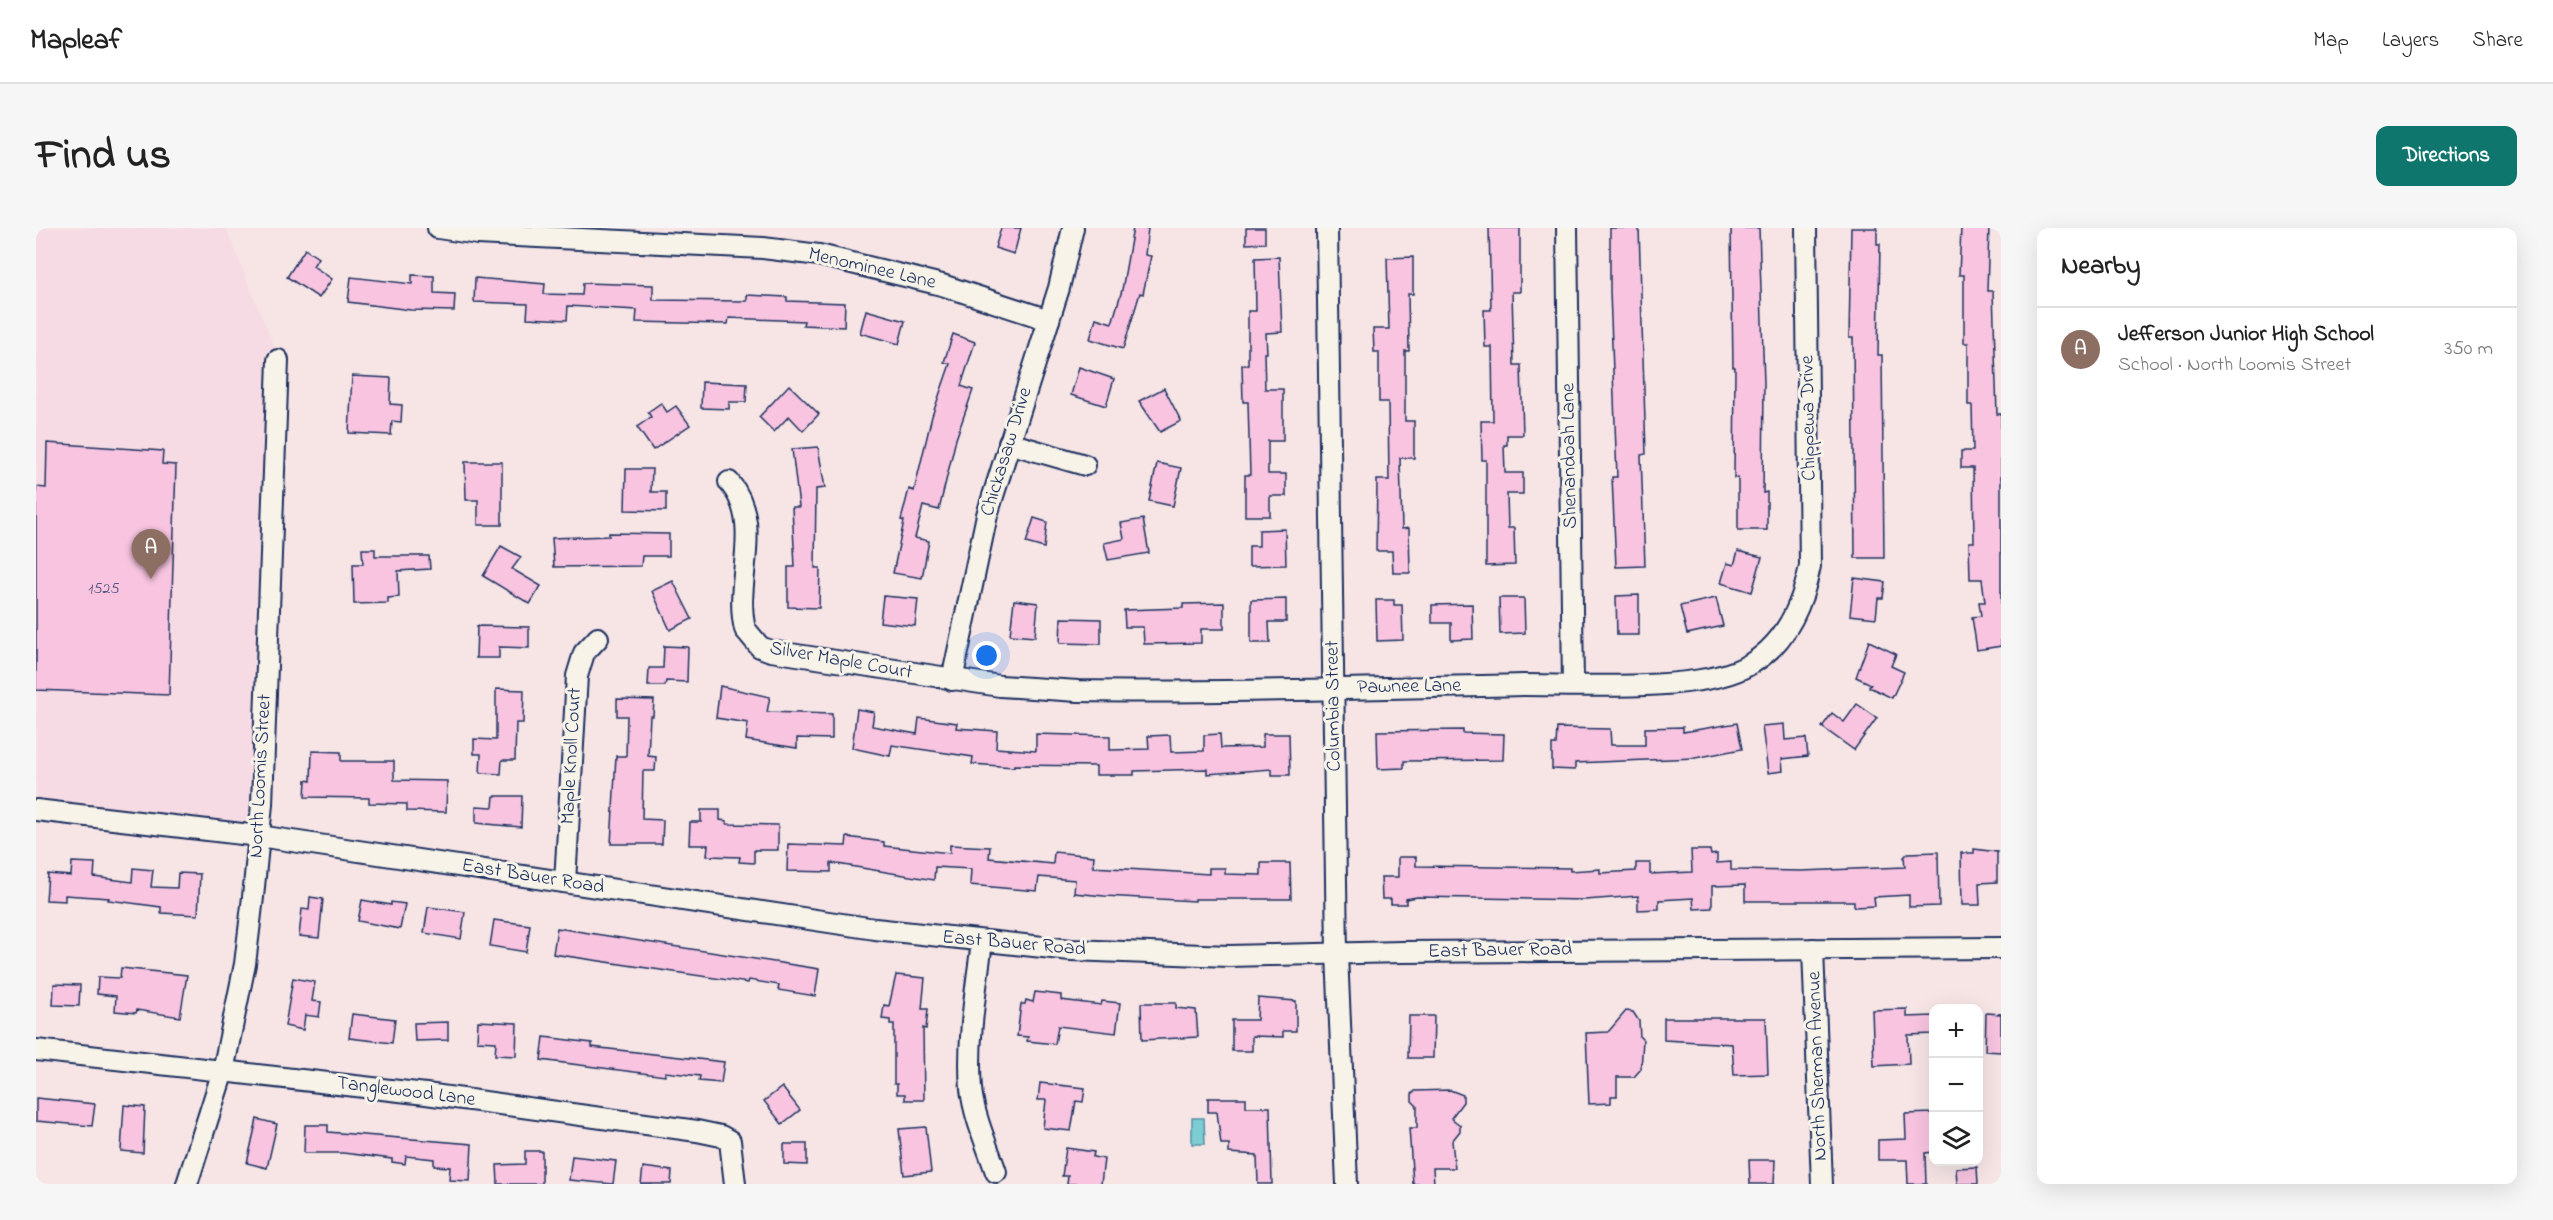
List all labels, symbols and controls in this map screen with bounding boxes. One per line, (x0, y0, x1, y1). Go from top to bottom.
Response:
text: Mapleaf (30, 21, 122, 62)
text: Map (2313, 26, 2349, 56)
text: Layers (2382, 26, 2439, 56)
text: Share (2472, 26, 2523, 56)
text: Find us (36, 126, 171, 187)
button: Directions (2376, 126, 2517, 186)
street label: Menominee Lane (805, 240, 939, 298)
text: Nearby (2061, 248, 2140, 286)
text: Jefferson Junior High School (2118, 319, 2374, 351)
text: A (2074, 335, 2087, 364)
text: 350 m (2444, 335, 2493, 364)
text: School · North Loomis Street (2118, 351, 2351, 380)
street label: Chippewa Drive (1793, 355, 1825, 481)
street label: Shenandoah Lane (1554, 383, 1586, 529)
street label: Chickasaw Drive (974, 384, 1040, 520)
pin: A (132, 530, 170, 579)
house number: 1525 (88, 577, 120, 601)
street label: Silver Maple Court (767, 634, 915, 688)
street label: Columbia Street (1318, 640, 1350, 772)
your location (972, 641, 1001, 670)
street label: Pawnee Lane (1357, 672, 1461, 702)
street label: Maple Knoll Court (554, 686, 590, 825)
street label: North Loomis Street (242, 693, 280, 859)
street label: East Bauer Road (460, 851, 606, 903)
street label: East Bauer Road (941, 923, 1087, 965)
street label: East Bauer Road (1428, 935, 1572, 967)
street label: North Sherman Avenue (1800, 971, 1836, 1161)
map controls (1929, 1004, 1983, 1166)
button: + (1929, 1004, 1983, 1058)
button: − (1929, 1058, 1983, 1112)
street label: Tanglewood Lane (335, 1069, 477, 1116)
button: layers (1929, 1112, 1983, 1166)

